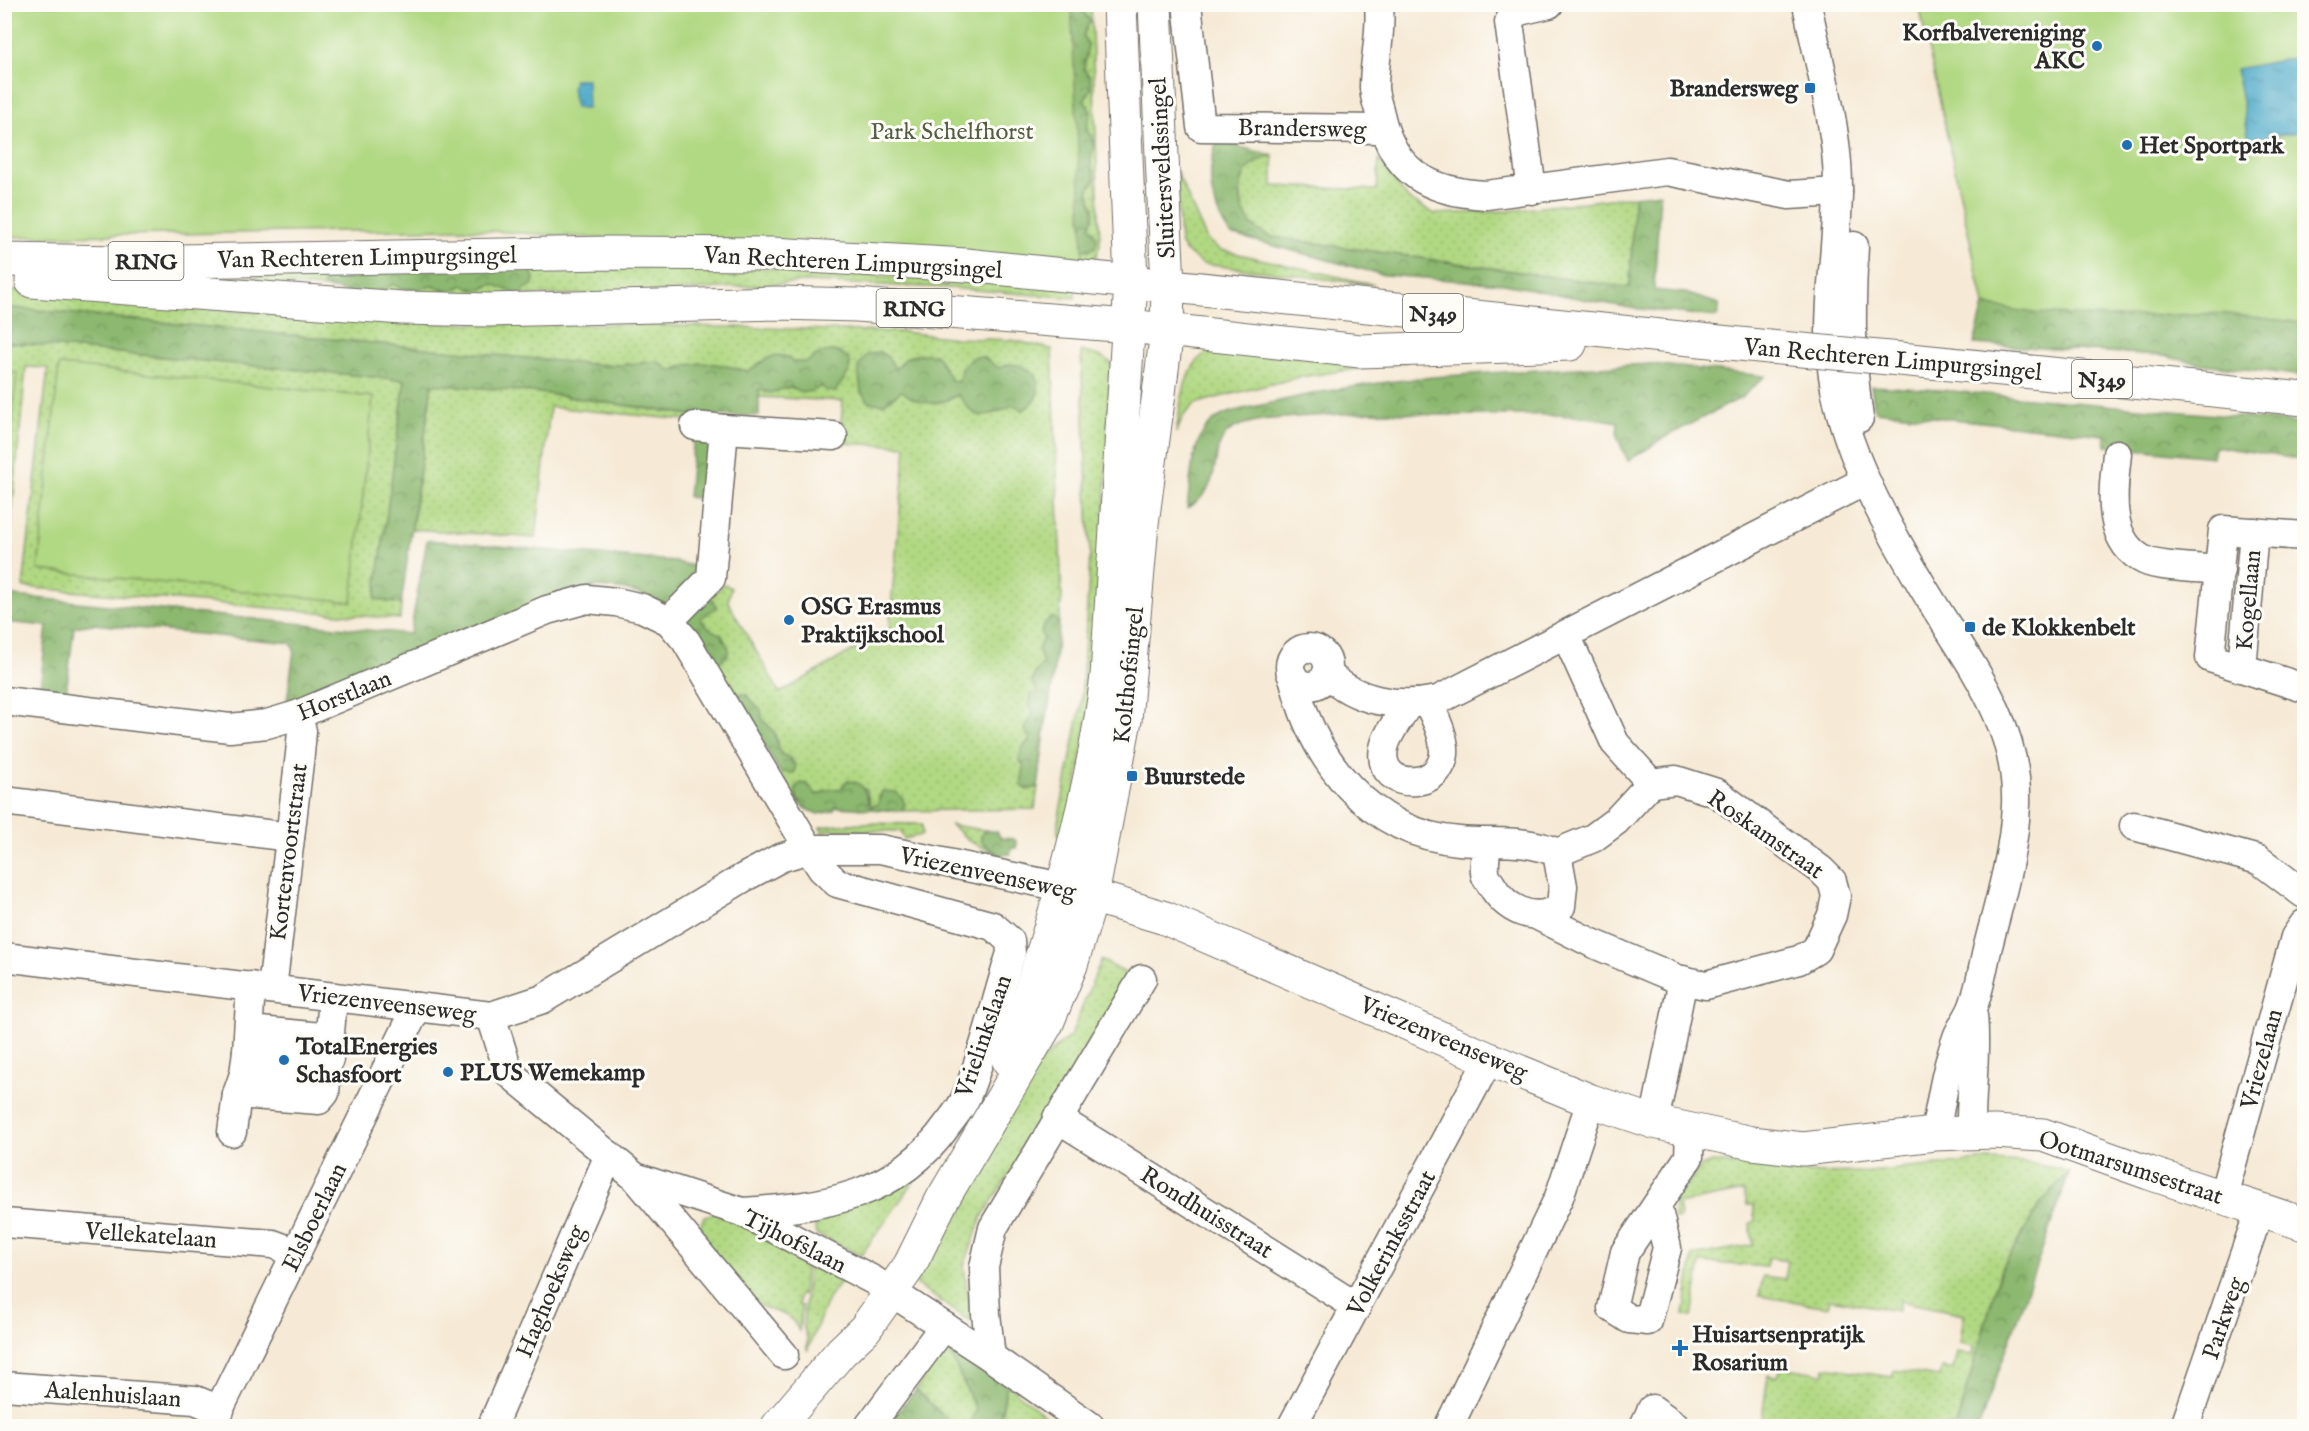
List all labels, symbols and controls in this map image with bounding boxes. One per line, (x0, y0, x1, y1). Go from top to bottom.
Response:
place label: Korfbalvereniging AKC (1902, 18, 2086, 77)
marker: Korfbalvereniging AKC (2090, 39, 2104, 53)
place label: Brandersweg (1669, 74, 1799, 105)
street label: Sluitersveldssingel (1143, 76, 1184, 259)
marker: Brandersweg (1803, 81, 1817, 95)
street label: Brandersweg (1237, 113, 1368, 146)
park label: Park Schelfhorst (870, 117, 1034, 148)
place label: Het Sportpark (2139, 131, 2285, 162)
marker: Het Sportpark (2120, 138, 2134, 152)
street label: Van Rechteren Limpurgsingel (216, 240, 517, 277)
street label: Van Rechteren Limpurgsingel (702, 240, 1004, 287)
road number: RING (108, 242, 184, 280)
road number: RING (876, 289, 952, 327)
road number: N349 (1403, 294, 1463, 332)
street label: Van Rechteren Limpurgsingel (1741, 332, 2044, 389)
road number: N349 (2072, 360, 2132, 398)
street label: Kogellaan (2230, 548, 2269, 652)
place label: OSG Erasmus Praktijkschool (801, 592, 944, 651)
street label: Kolthofsingel (1107, 605, 1152, 745)
marker: OSG Erasmus Praktijkschool (782, 613, 796, 627)
place label: de Klokkenbelt (1982, 613, 2136, 644)
marker: de Klokkenbelt (1963, 620, 1977, 634)
street label: Horstlaan (293, 663, 396, 729)
street label: Kortenvoortstraat (263, 762, 316, 943)
place label: Buurstede (1144, 762, 1245, 793)
marker: Buurstede (1125, 769, 1139, 783)
street label: Roskamstraat (1701, 784, 1830, 887)
street label: Vriezenveenseweg (896, 840, 1080, 909)
street label: Vrielinkslaan (949, 971, 1020, 1103)
street label: Vriezenveenseweg (295, 978, 479, 1031)
street label: Vriezenveenseweg (1354, 990, 1533, 1089)
street label: Vriezelaan (2234, 1006, 2291, 1114)
place label: TotalEnergies Schasfoort (295, 1032, 438, 1091)
marker: TotalEnergies Schasfoort (277, 1053, 291, 1067)
place label: PLUS Wemekamp (460, 1058, 645, 1089)
marker: PLUS Wemekamp (441, 1065, 455, 1079)
street label: Ootmarsumsestraat (2034, 1124, 2227, 1213)
street label: Elsboerlaan (276, 1158, 355, 1277)
street label: Rondhuisstraat (1134, 1160, 1278, 1266)
street label: Volkerinksstraat (1340, 1165, 1444, 1323)
street label: Tijhofslaan (737, 1203, 852, 1282)
street label: Vellekatelaan (83, 1216, 218, 1257)
street label: Haghoeksweg (509, 1219, 594, 1363)
street label: Parkweg (2196, 1272, 2253, 1364)
place label: Huisartsenpratijk Rosarium (1692, 1320, 1866, 1379)
marker: Huisartsenpratijk Rosarium (1673, 1341, 1687, 1355)
street label: Aalenhuislaan (43, 1375, 182, 1416)

